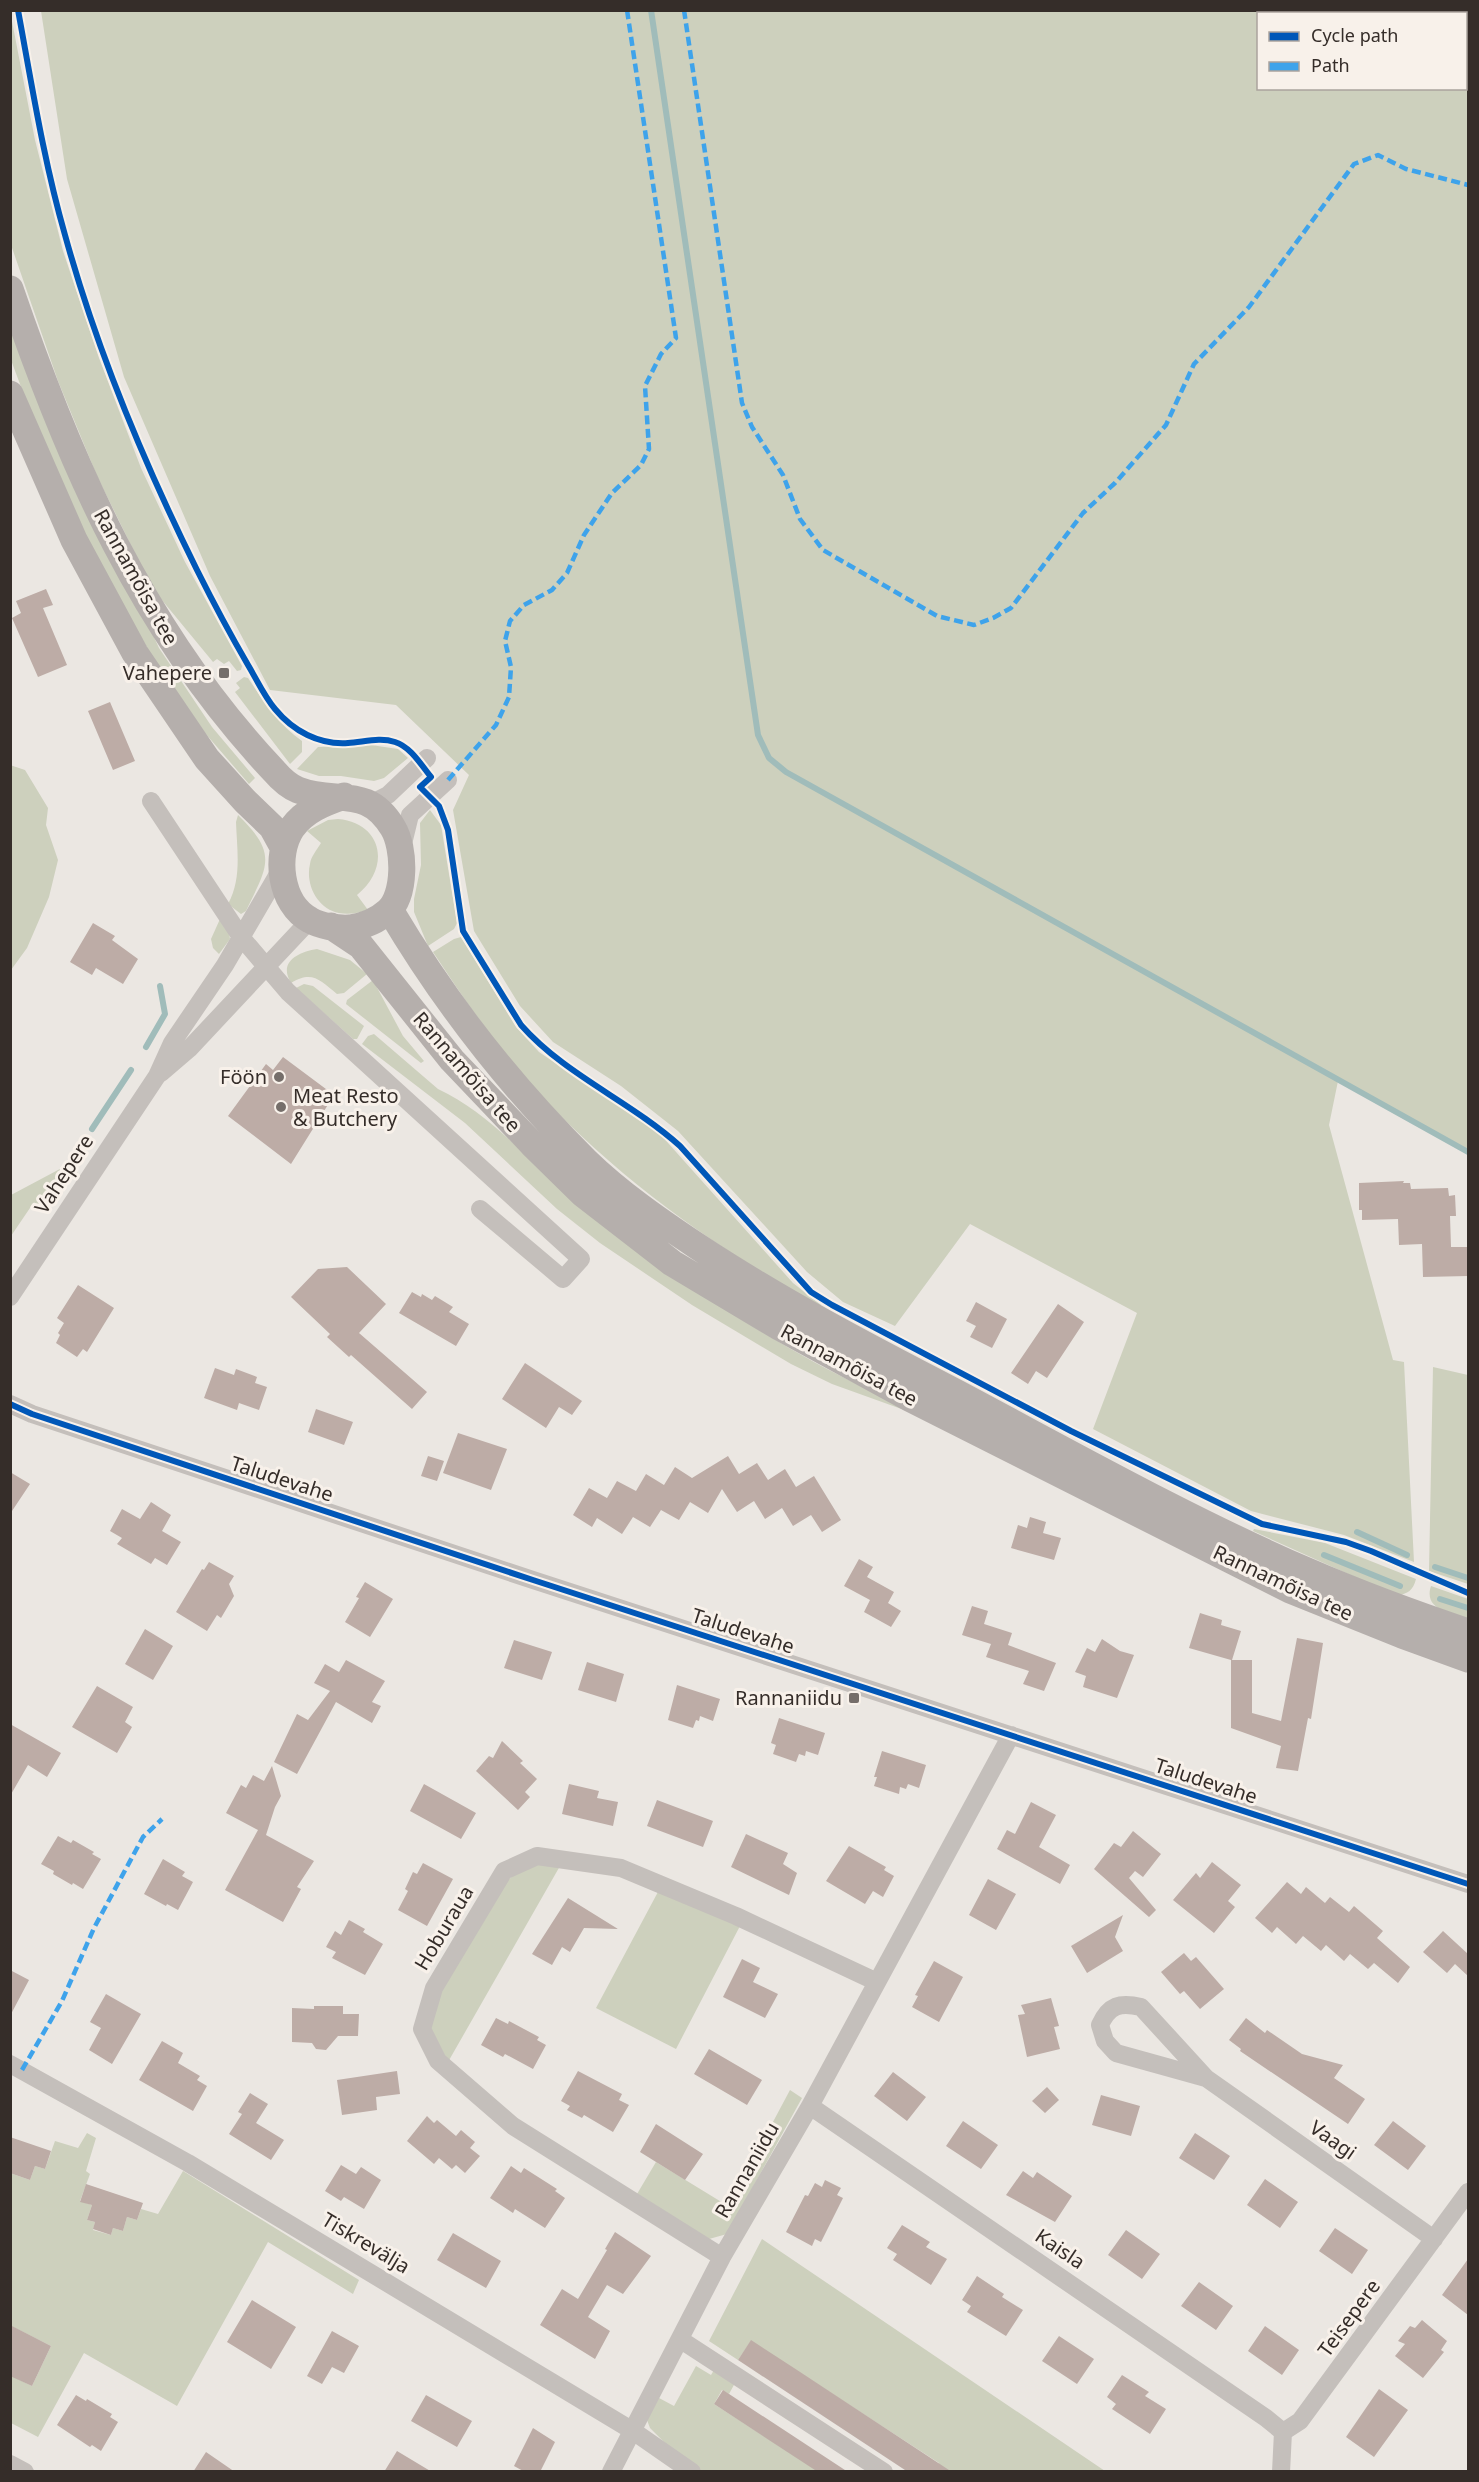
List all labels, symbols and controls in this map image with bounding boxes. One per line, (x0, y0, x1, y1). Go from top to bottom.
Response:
legend (1257, 12, 1467, 90)
text: Cycle path (1311, 23, 1398, 47)
text: Path (1311, 53, 1350, 77)
street label: Rannamõisa tee (88, 504, 185, 649)
place label: Vahepere (123, 659, 212, 686)
marker: Vahepere (217, 666, 231, 680)
street label: Rannamõisa tee (408, 1006, 527, 1138)
place label: Föön (220, 1063, 267, 1090)
marker: Föön (272, 1070, 286, 1084)
place label: Meat Resto & Butchery (293, 1082, 399, 1132)
marker: Meat Resto & Butchery (274, 1100, 288, 1114)
street label: Vahepere (28, 1129, 99, 1218)
street label: Rannamõisa tee (776, 1317, 922, 1412)
street label: Taludevahe (227, 1449, 337, 1508)
street label: Rannamõisa tee (1209, 1538, 1357, 1627)
street label: Taludevahe (688, 1601, 798, 1660)
place label: Rannaniidu (735, 1684, 842, 1711)
marker: Rannaniidu (847, 1691, 861, 1705)
street label: Taludevahe (1151, 1751, 1261, 1810)
street label: Hoburaua (408, 1880, 479, 1975)
street label: Vaagi (1304, 2114, 1362, 2165)
street label: Rannaniidu (708, 2117, 785, 2223)
street label: Tiskrevälja (317, 2206, 415, 2279)
street label: Kaisla (1030, 2222, 1091, 2275)
street label: Teisepere (1311, 2273, 1386, 2362)

